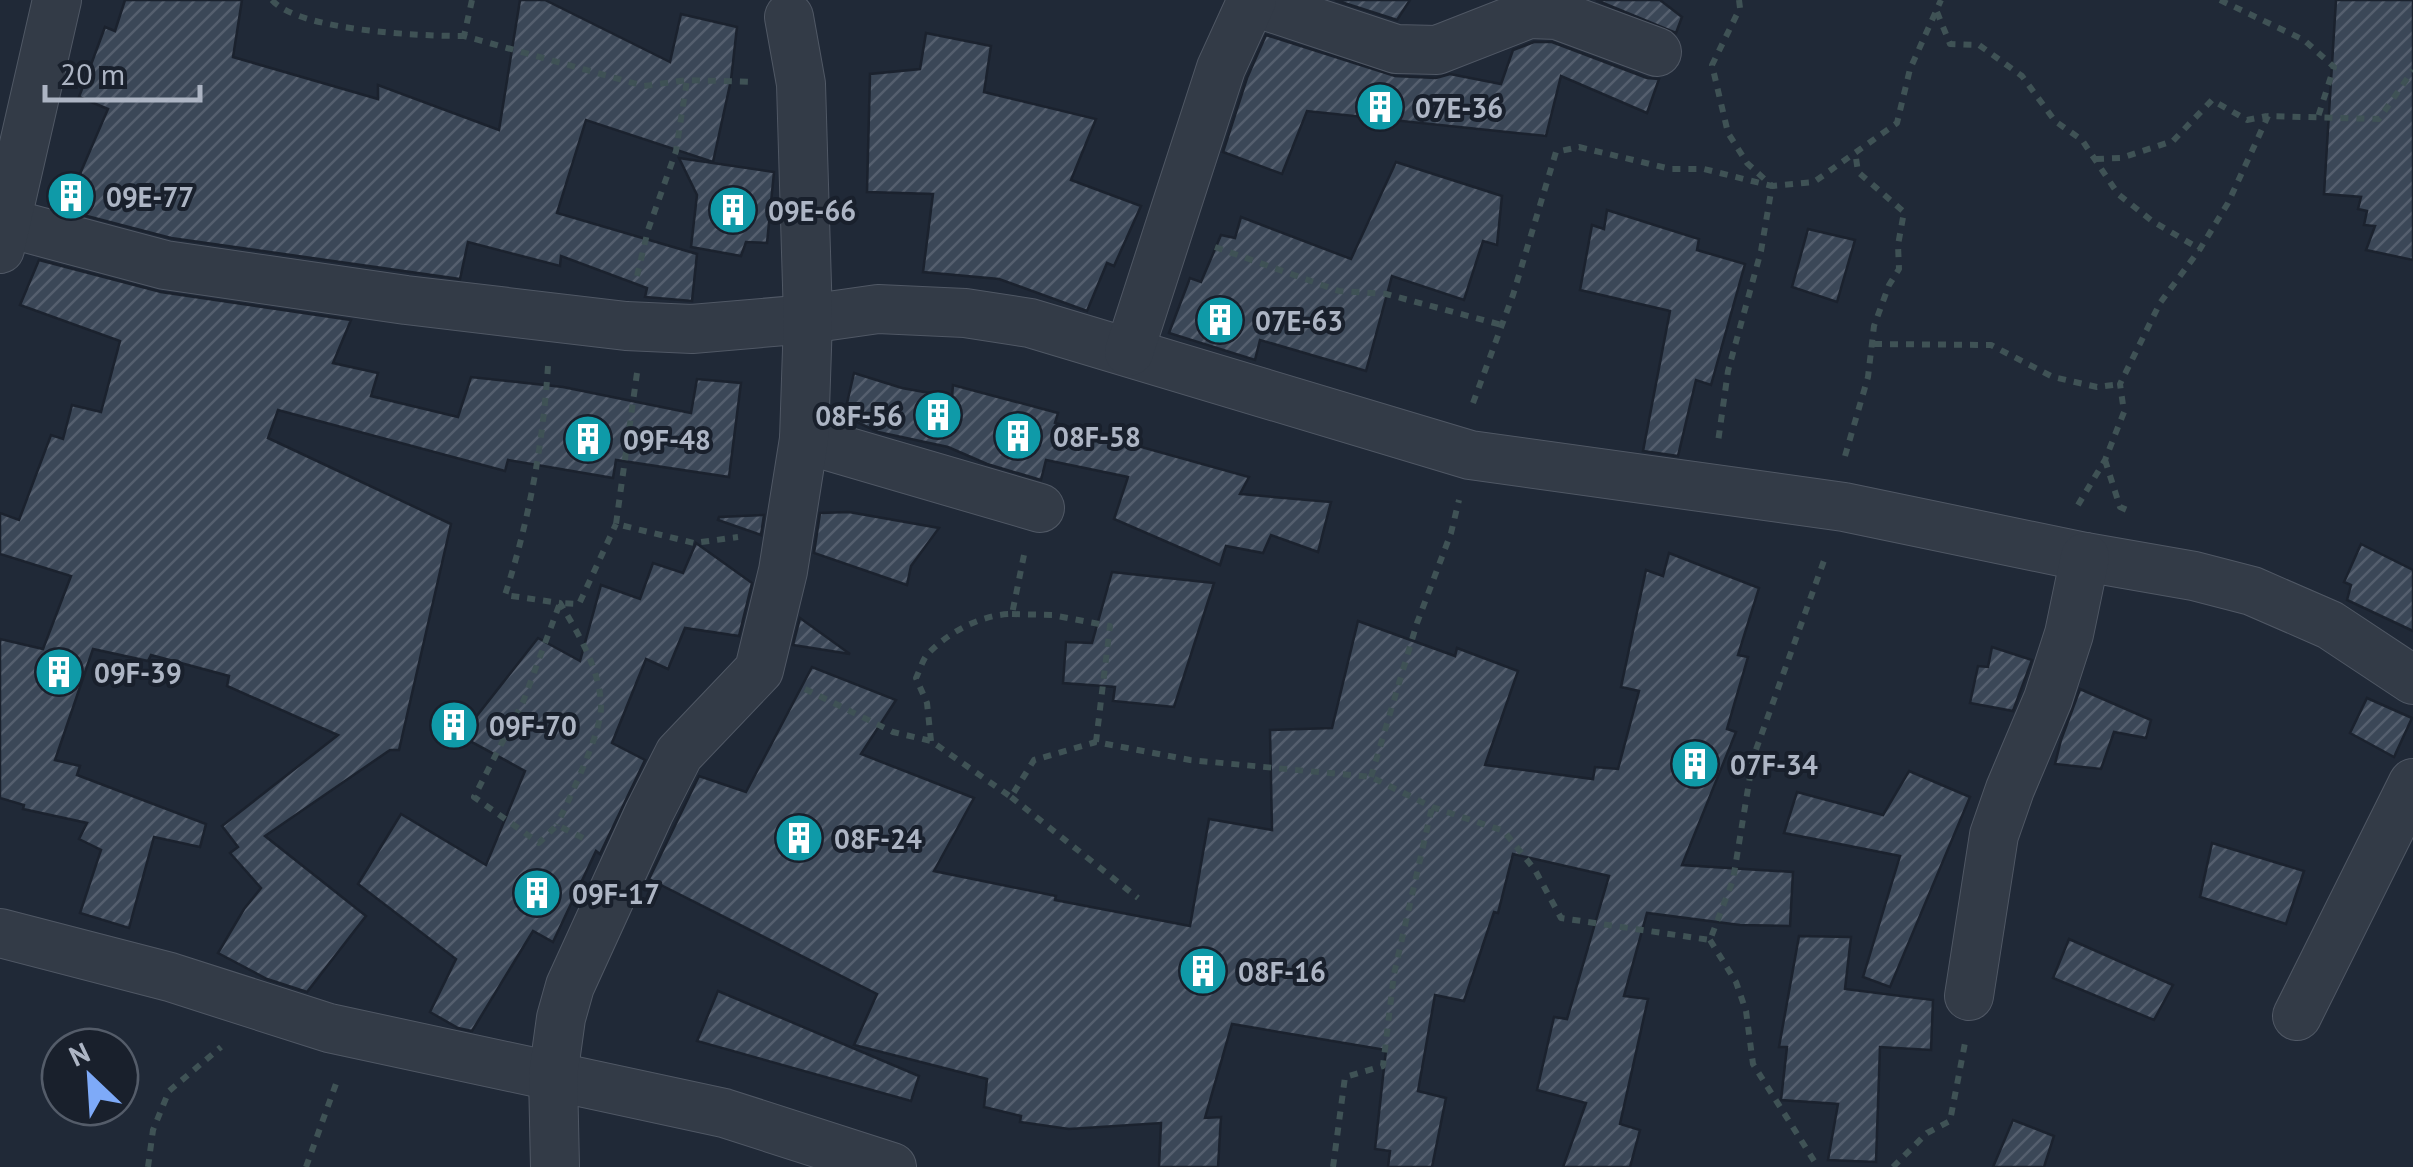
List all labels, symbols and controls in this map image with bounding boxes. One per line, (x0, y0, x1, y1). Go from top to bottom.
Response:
scale bar (45, 40, 200, 102)
text: 20 m (60, 54, 125, 93)
building icon: 07E-36 (1354, 81, 1406, 133)
place label: 07E-36 (1415, 89, 1503, 126)
building icon: 09E-77 (45, 170, 97, 222)
place label: 09E-77 (106, 178, 194, 215)
building icon: 09E-66 (707, 184, 759, 236)
place label: 09E-66 (768, 192, 856, 229)
building icon: 07E-63 (1194, 294, 1246, 346)
place label: 07E-63 (1255, 302, 1343, 339)
building icon: 08F-56 (912, 389, 964, 441)
place label: 08F-56 (815, 397, 903, 434)
building icon: 08F-58 (992, 410, 1044, 462)
building icon: 09F-48 (562, 413, 614, 465)
place label: 08F-58 (1053, 418, 1141, 455)
place label: 09F-48 (623, 421, 711, 458)
building icon: 09F-39 (33, 646, 85, 698)
place label: 09F-39 (94, 654, 182, 691)
building icon: 09F-70 (428, 699, 480, 751)
place label: 09F-70 (489, 707, 577, 744)
building icon: 07F-34 (1669, 738, 1721, 790)
place label: 07F-34 (1730, 746, 1818, 783)
building icon: 08F-24 (773, 812, 825, 864)
place label: 08F-24 (834, 820, 922, 857)
building icon: 09F-17 (511, 867, 563, 919)
place label: 09F-17 (572, 875, 660, 912)
building icon: 08F-16 (1177, 945, 1229, 997)
place label: 08F-16 (1238, 953, 1326, 990)
north arrow (40, 1027, 140, 1127)
text: N (63, 1033, 95, 1075)

